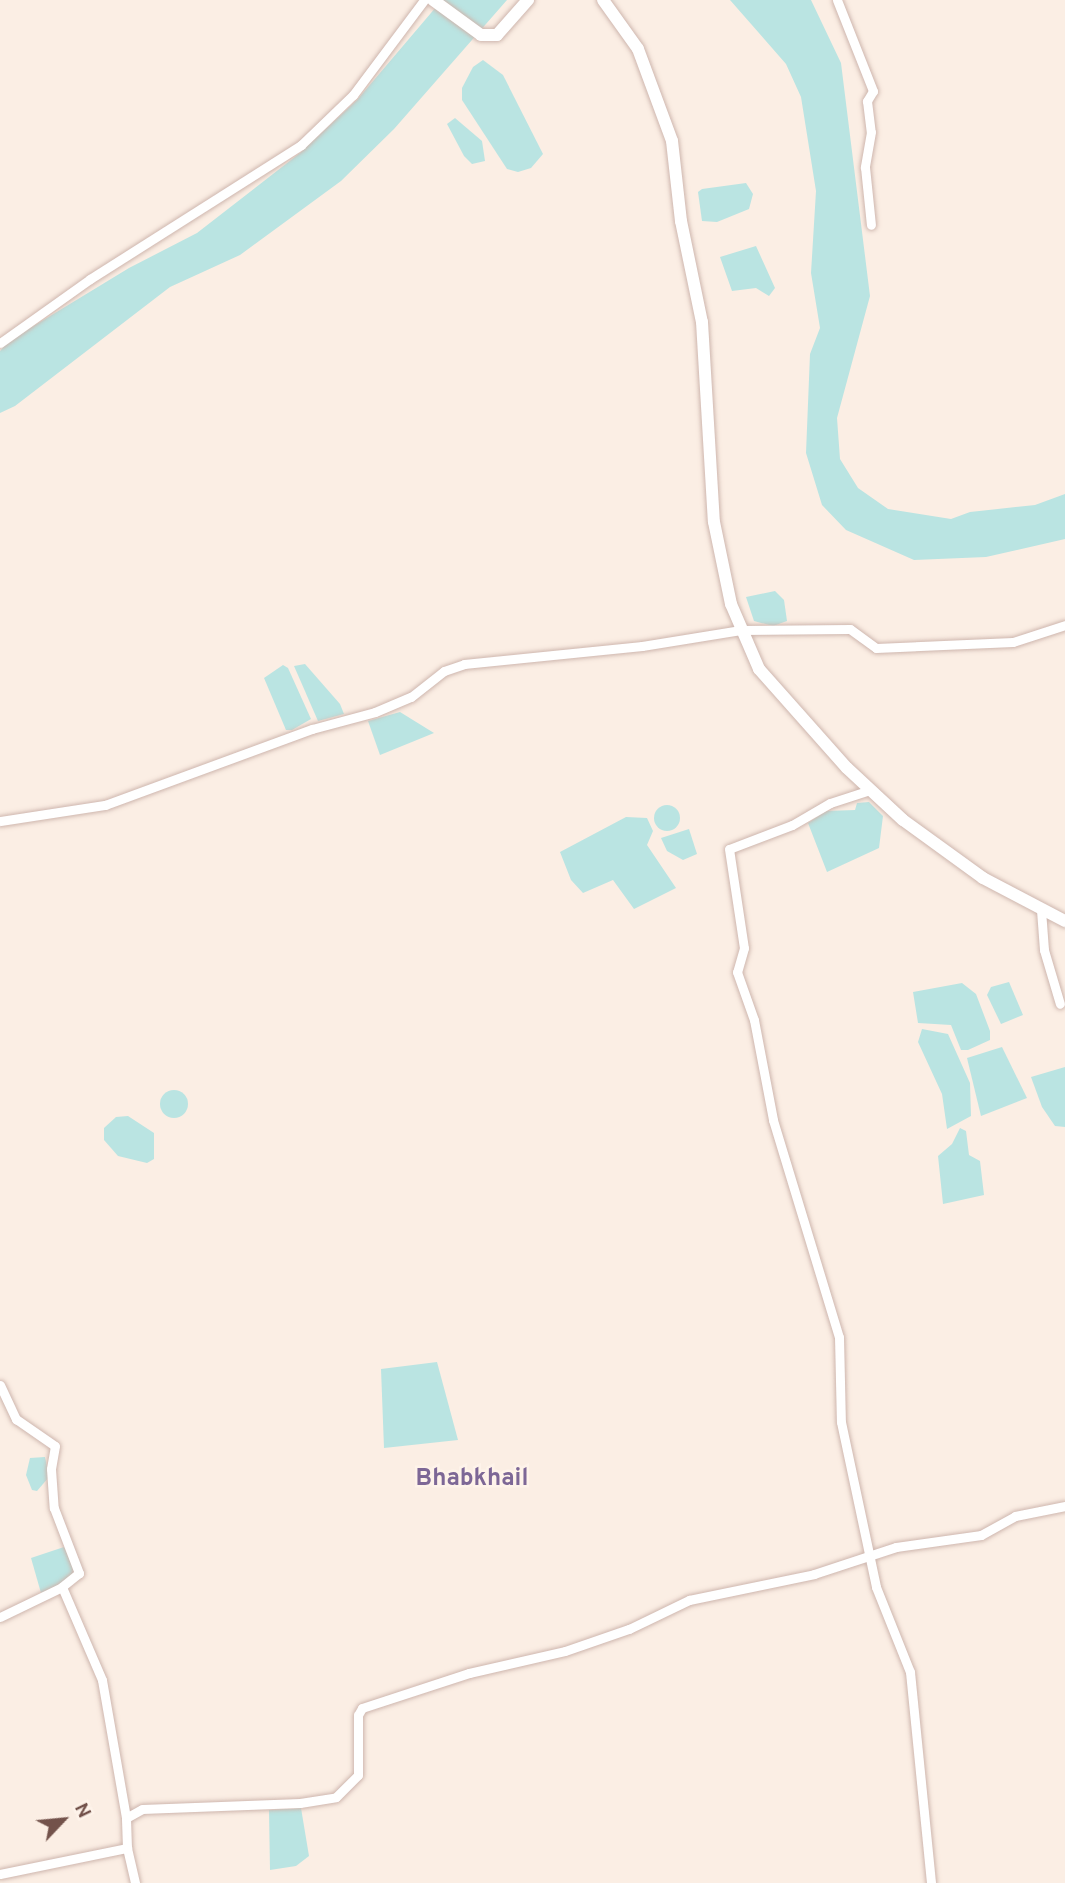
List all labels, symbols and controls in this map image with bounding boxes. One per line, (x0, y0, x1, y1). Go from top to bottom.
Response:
district label: Bhabkhail (416, 1466, 528, 1494)
north arrow (28, 1785, 98, 1855)
text: N (68, 1799, 96, 1822)

